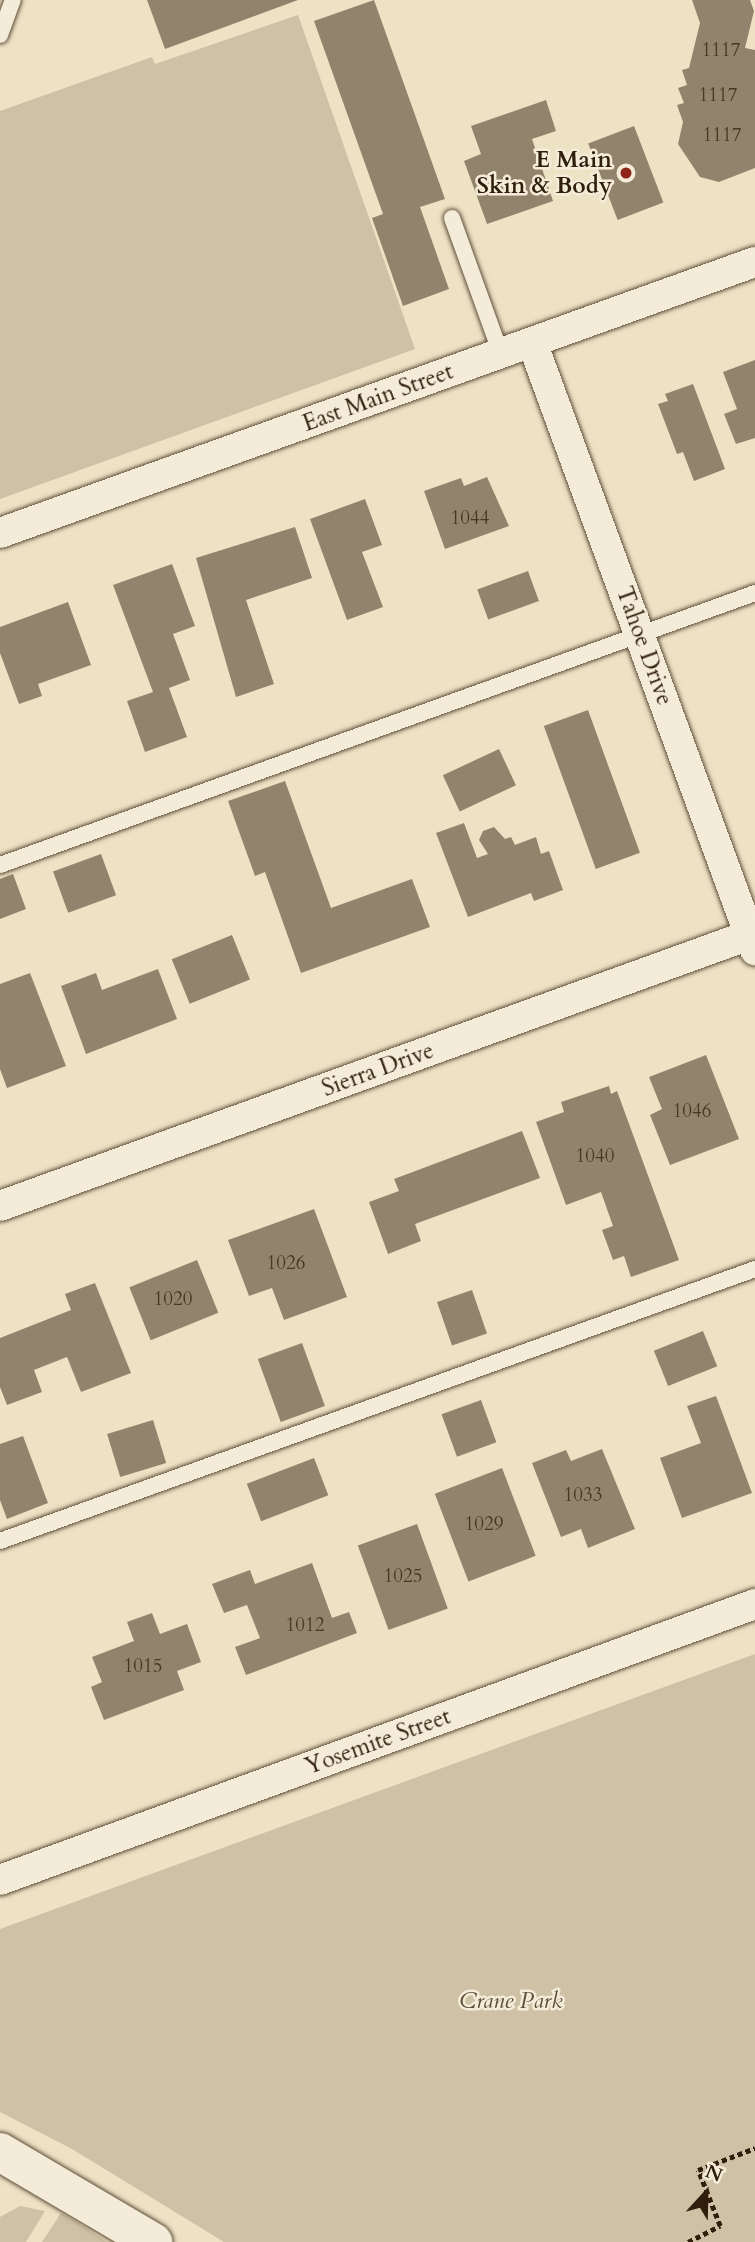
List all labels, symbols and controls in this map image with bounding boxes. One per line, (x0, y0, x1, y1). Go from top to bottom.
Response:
house number: 1117 (702, 40, 740, 62)
house number: 1117 (699, 85, 737, 107)
house number: 1117 (703, 125, 741, 147)
place label: E Main Skin & Body (477, 146, 612, 200)
marker: E Main Skin & Body (618, 165, 634, 181)
street label: East Main Street (299, 358, 457, 438)
house number: 1044 (451, 508, 489, 530)
street label: Tahoe Drive (610, 583, 678, 709)
street label: Sierra Drive (318, 1037, 438, 1103)
house number: 1046 (673, 1101, 711, 1123)
house number: 1040 (576, 1146, 614, 1168)
house number: 1026 (267, 1253, 305, 1275)
house number: 1020 (154, 1289, 192, 1311)
house number: 1033 (564, 1485, 602, 1507)
house number: 1029 (465, 1514, 503, 1536)
house number: 1025 (384, 1566, 422, 1588)
house number: 1012 (286, 1615, 324, 1637)
house number: 1015 (124, 1656, 162, 1678)
street label: Yosemite Street (301, 1703, 455, 1781)
park label: Crane Park (459, 1987, 563, 2015)
north arrow (671, 2158, 741, 2228)
text: N (701, 2158, 726, 2189)

